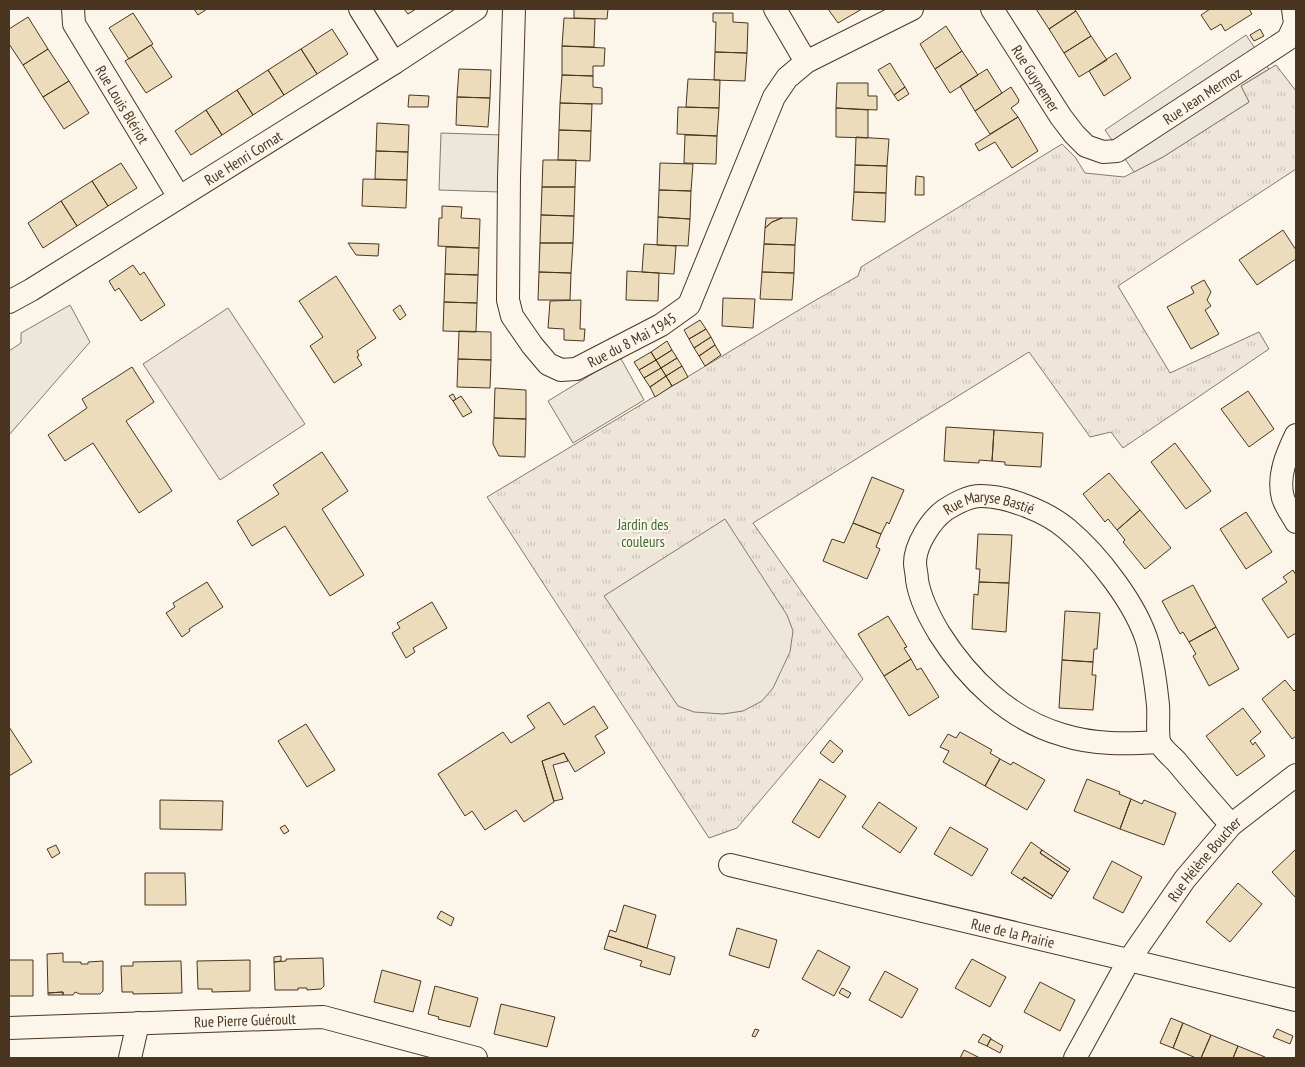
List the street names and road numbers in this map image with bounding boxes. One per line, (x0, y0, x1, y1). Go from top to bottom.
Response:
street label: Rue Guynemer (1008, 41, 1065, 116)
street label: Rue Louis Blériot (92, 62, 154, 147)
street label: Rue Jean Mermoz (1159, 63, 1245, 128)
street label: Rue Henri Cornat (200, 126, 285, 189)
street label: Rue du 8 Mai 1945 (584, 308, 680, 371)
street label: Rue Maryse Bastié (943, 504, 1037, 524)
street label: Rue Hélène Boucher (1163, 811, 1245, 905)
street label: Rue de la Prairie (969, 913, 1057, 952)
street label: Rue Pierre Guéroult (194, 1008, 296, 1031)

